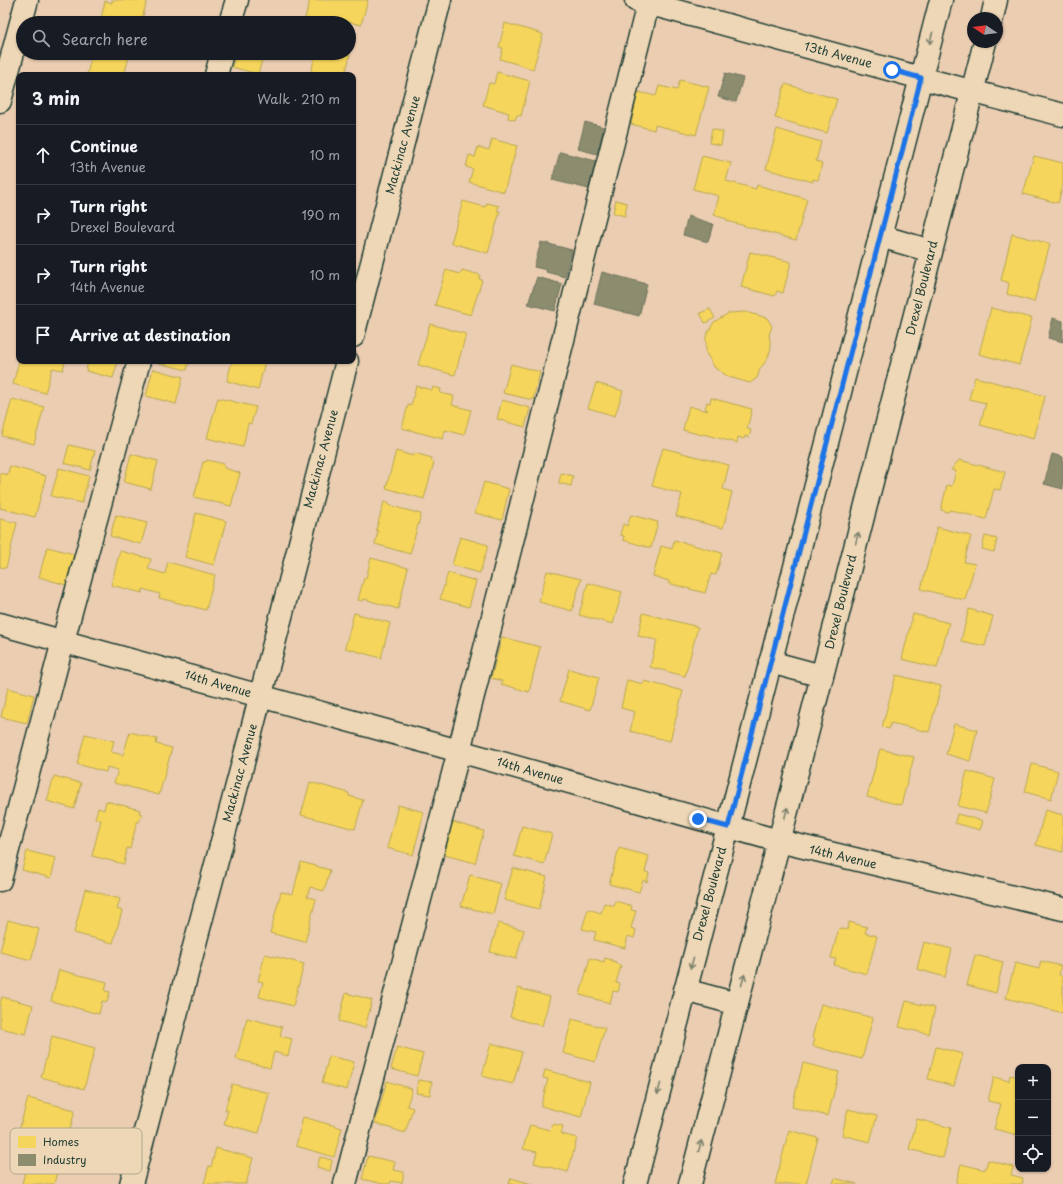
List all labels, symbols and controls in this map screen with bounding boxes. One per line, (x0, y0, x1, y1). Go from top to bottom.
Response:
north arrow (967, 12, 1003, 48)
search box (16, 16, 356, 60)
icon: search (30, 27, 52, 49)
text: Search here (62, 27, 148, 50)
one-way arrow (927, 31, 934, 44)
street label: 13th Avenue (802, 36, 875, 72)
route start (883, 61, 901, 79)
text: 3 min (32, 85, 80, 111)
text: Walk · 210 m (257, 89, 340, 108)
street label: Mackinac Avenue (380, 93, 424, 196)
text: Continue (70, 134, 138, 157)
icon: ahead (32, 144, 54, 166)
text: 10 m (310, 145, 340, 164)
text: 13th Avenue (70, 157, 146, 176)
text: Turn right (70, 194, 147, 217)
icon: right (32, 204, 54, 226)
text: 190 m (301, 205, 340, 224)
text: Drexel Boulevard (70, 217, 175, 236)
street label: Drexel Boulevard (901, 238, 942, 337)
text: Turn right (70, 254, 147, 277)
icon: right (32, 264, 54, 286)
text: 10 m (310, 265, 340, 284)
text: 14th Avenue (70, 277, 145, 296)
text: Arrive at destination (70, 323, 231, 346)
icon: arrive (32, 324, 54, 346)
street label: Mackinac Avenue (298, 407, 342, 510)
one-way arrow (854, 532, 862, 545)
street label: Drexel Boulevard (820, 552, 861, 651)
street label: 14th Avenue (183, 665, 254, 701)
street label: Mackinac Avenue (217, 721, 261, 824)
street label: 14th Avenue (495, 752, 566, 788)
one-way arrow (783, 807, 790, 820)
route end (689, 810, 707, 828)
street label: 14th Avenue (808, 839, 879, 873)
street label: Drexel Boulevard (688, 844, 730, 943)
one-way arrow (688, 957, 695, 970)
one-way arrow (740, 974, 747, 987)
map controls (1015, 1064, 1051, 1172)
button: + (1015, 1064, 1051, 1100)
one-way arrow (655, 1082, 662, 1095)
button: − (1015, 1100, 1051, 1136)
legend (10, 1128, 142, 1174)
text: Homes (43, 1133, 79, 1150)
button: locate (1015, 1136, 1051, 1172)
one-way arrow (696, 1140, 704, 1153)
text: Industry (43, 1151, 87, 1168)

